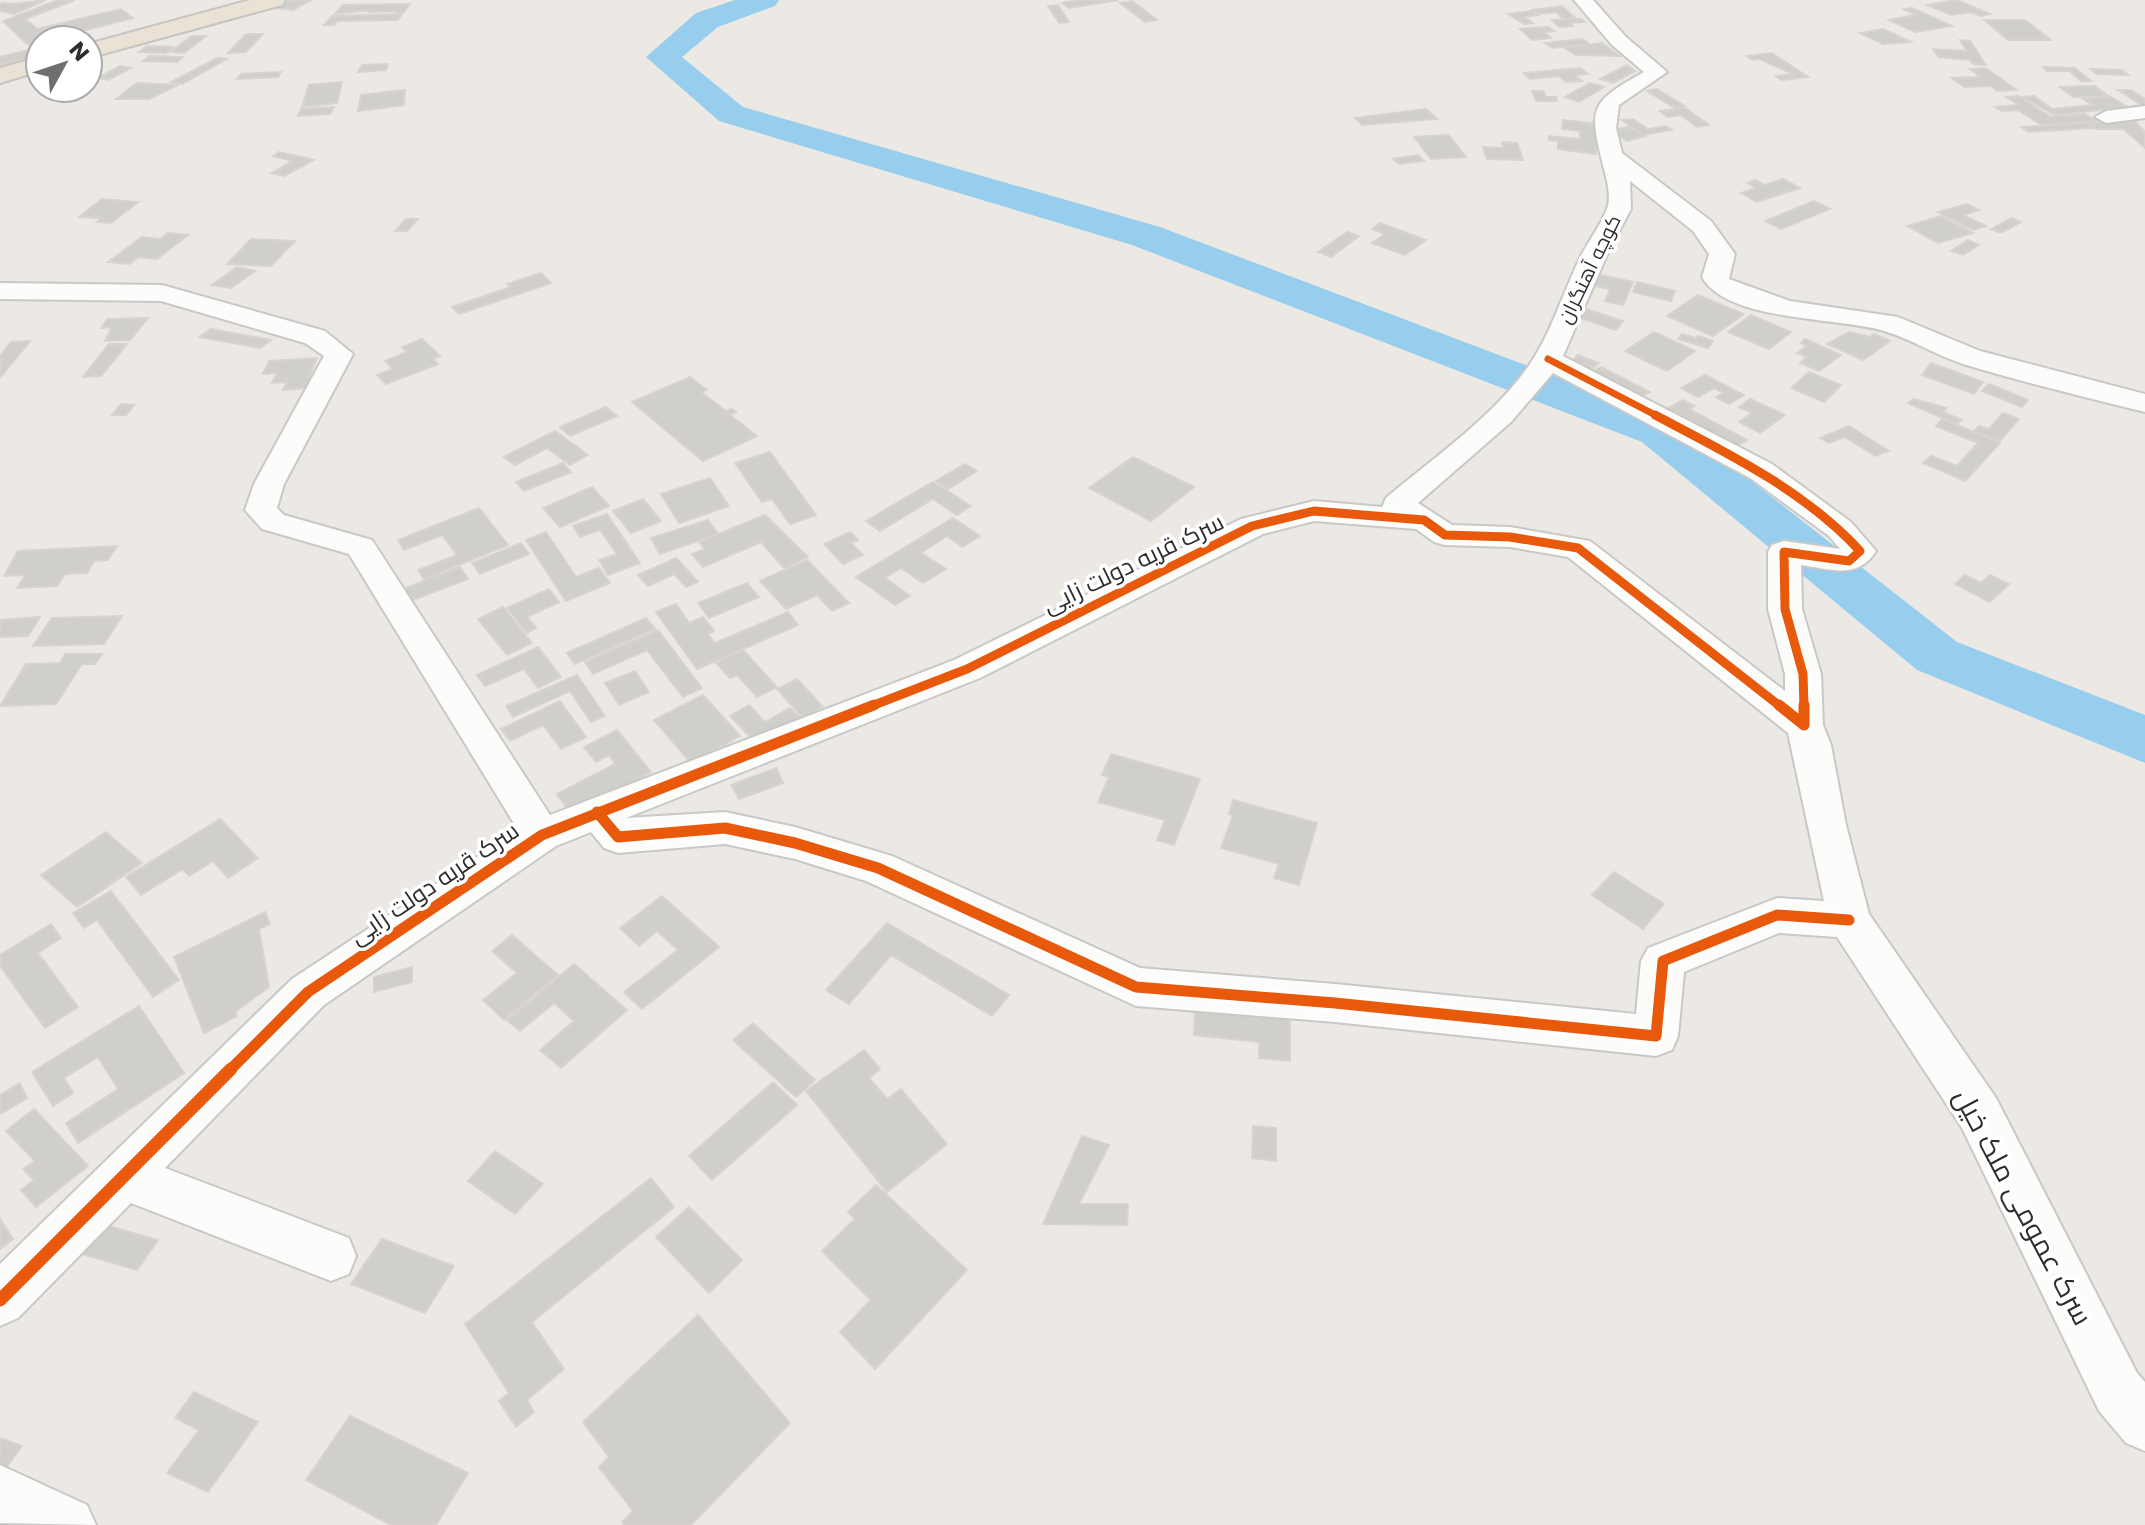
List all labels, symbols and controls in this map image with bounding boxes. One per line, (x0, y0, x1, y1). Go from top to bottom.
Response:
north arrow (24, 24, 104, 104)
text: N (62, 35, 96, 68)
street label: کوچه آهنگران (1551, 210, 1627, 328)
street label: سرک قریه دولت زایی (1037, 505, 1229, 621)
street label: سرک قریه دولت زایی (343, 814, 525, 952)
street label: سرک عمومی ملک خیل (1944, 1082, 2102, 1332)

